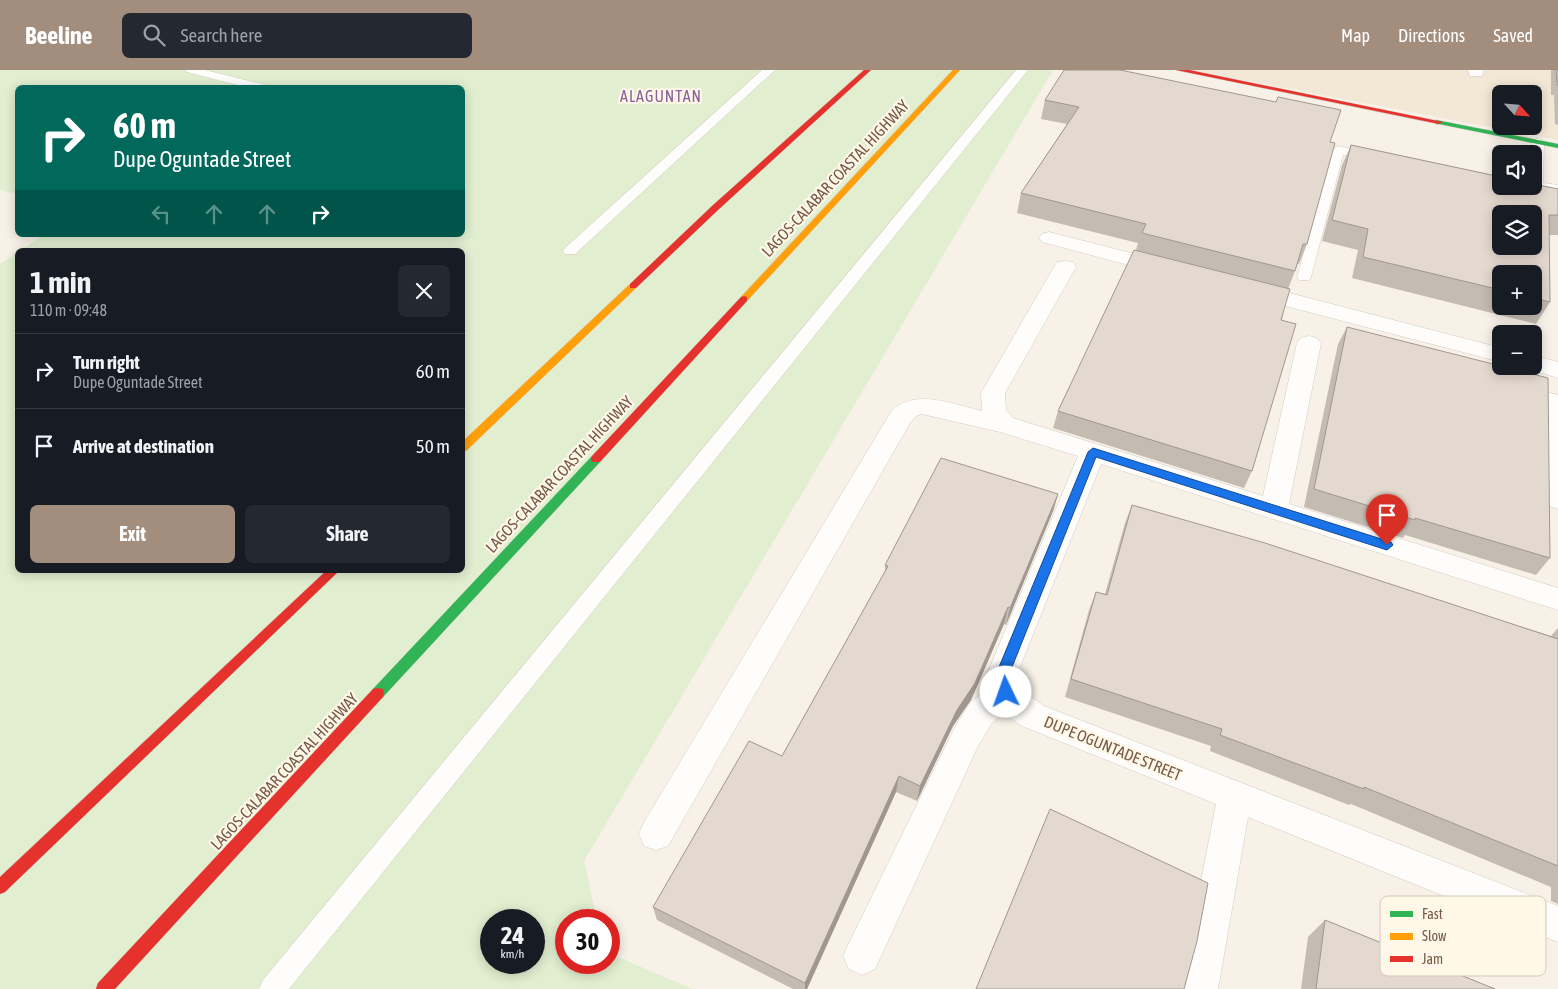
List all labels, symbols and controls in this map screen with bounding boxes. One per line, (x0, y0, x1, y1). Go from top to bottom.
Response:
search box (122, 13, 472, 58)
icon: search (140, 21, 168, 49)
text: Beeline (25, 22, 92, 49)
text: Search here (180, 24, 262, 46)
text: Map (1341, 25, 1370, 46)
text: Directions (1398, 25, 1465, 46)
text: Saved (1493, 25, 1533, 46)
north arrow (1492, 85, 1542, 135)
map controls (1492, 85, 1542, 375)
district label: ALAGUNTAN (620, 87, 702, 105)
street label: LAGOS-CALABAR COASTAL HIGHWAY (758, 95, 913, 260)
icon: right (30, 105, 95, 170)
text: 60 m (113, 105, 176, 145)
button: sound (1492, 145, 1542, 195)
text: Dupe Oguntade Street (113, 146, 291, 172)
icon: left (147, 200, 175, 228)
icon: ahead (200, 200, 228, 228)
icon: ahead (253, 200, 281, 228)
icon: right (306, 200, 334, 228)
button: layers (1492, 205, 1542, 255)
text: 1 min (30, 265, 91, 299)
button: close (398, 265, 450, 317)
button: + (1492, 265, 1542, 315)
text: 110 m · 09:48 (30, 301, 107, 319)
button: − (1492, 325, 1542, 375)
text: Turn right (73, 351, 140, 373)
icon: right (30, 357, 58, 385)
text: 60 m (416, 360, 450, 382)
text: Dupe Oguntade Street (73, 373, 203, 391)
street label: LAGOS-CALABAR COASTAL HIGHWAY (482, 391, 637, 556)
icon: arrive (30, 432, 58, 460)
text: Arrive at destination (73, 435, 214, 457)
text: 50 m (416, 435, 450, 457)
pin (1366, 494, 1408, 545)
icon: arrive (1373, 501, 1401, 529)
button: Exit (30, 505, 235, 563)
button: Share (245, 505, 450, 563)
position arrow (979, 665, 1031, 717)
street label: LAGOS-CALABAR COASTAL HIGHWAY (207, 688, 362, 853)
street label: DUPE OGUNTADE STREET (1042, 712, 1184, 784)
legend (1380, 896, 1546, 976)
text: Fast (1422, 906, 1443, 922)
speed limit sign: 30 (555, 909, 620, 974)
text: 24 (501, 921, 524, 949)
text: Slow (1422, 928, 1447, 944)
text: km/h (501, 947, 524, 961)
text: Jam (1422, 951, 1443, 967)

